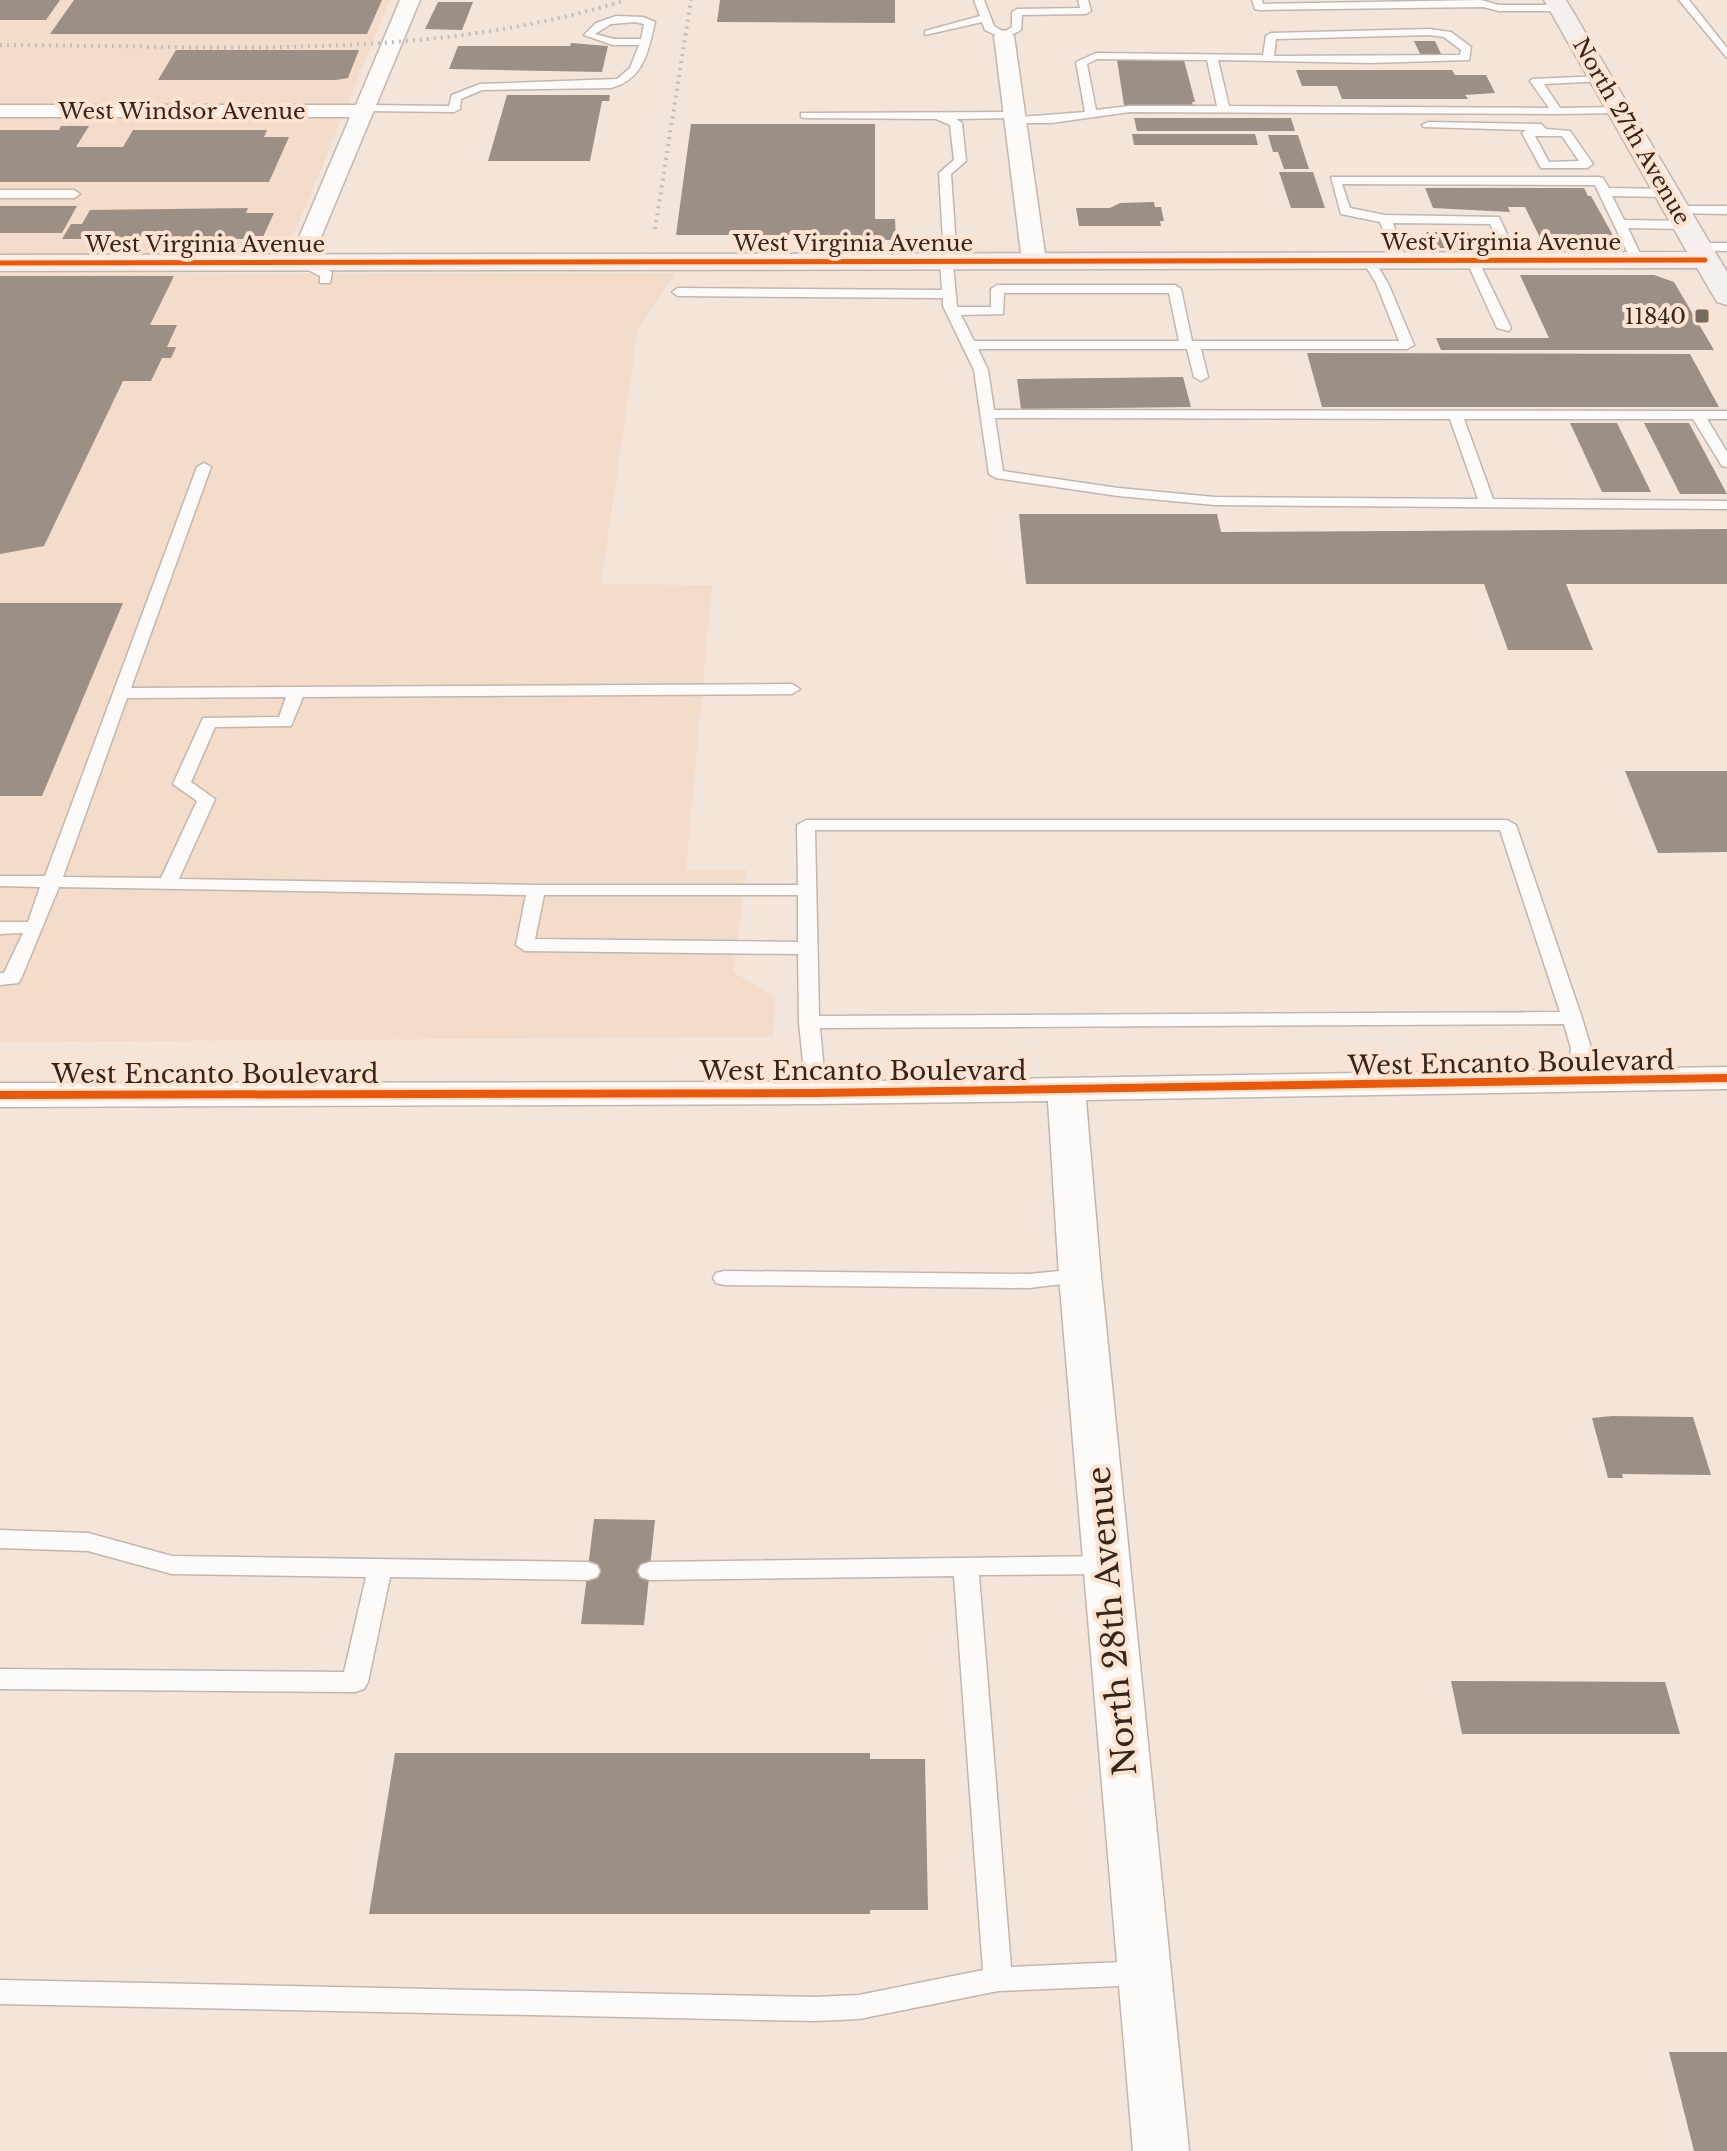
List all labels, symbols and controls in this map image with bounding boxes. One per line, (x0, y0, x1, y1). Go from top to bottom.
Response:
street label: North 27th Avenue (1567, 33, 1696, 229)
street label: West Windsor Avenue (57, 98, 306, 125)
street label: West Virginia Avenue (1380, 229, 1621, 256)
street label: West Virginia Avenue (732, 230, 973, 257)
street label: West Virginia Avenue (84, 231, 325, 258)
place label: 11840 (1624, 303, 1686, 330)
marker: 11840 (1693, 307, 1711, 325)
street label: West Encanto Boulevard (1346, 1044, 1675, 1082)
street label: West Encanto Boulevard (699, 1055, 1026, 1087)
street label: West Encanto Boulevard (51, 1058, 378, 1090)
street label: North 28th Avenue (1079, 1465, 1145, 1777)

